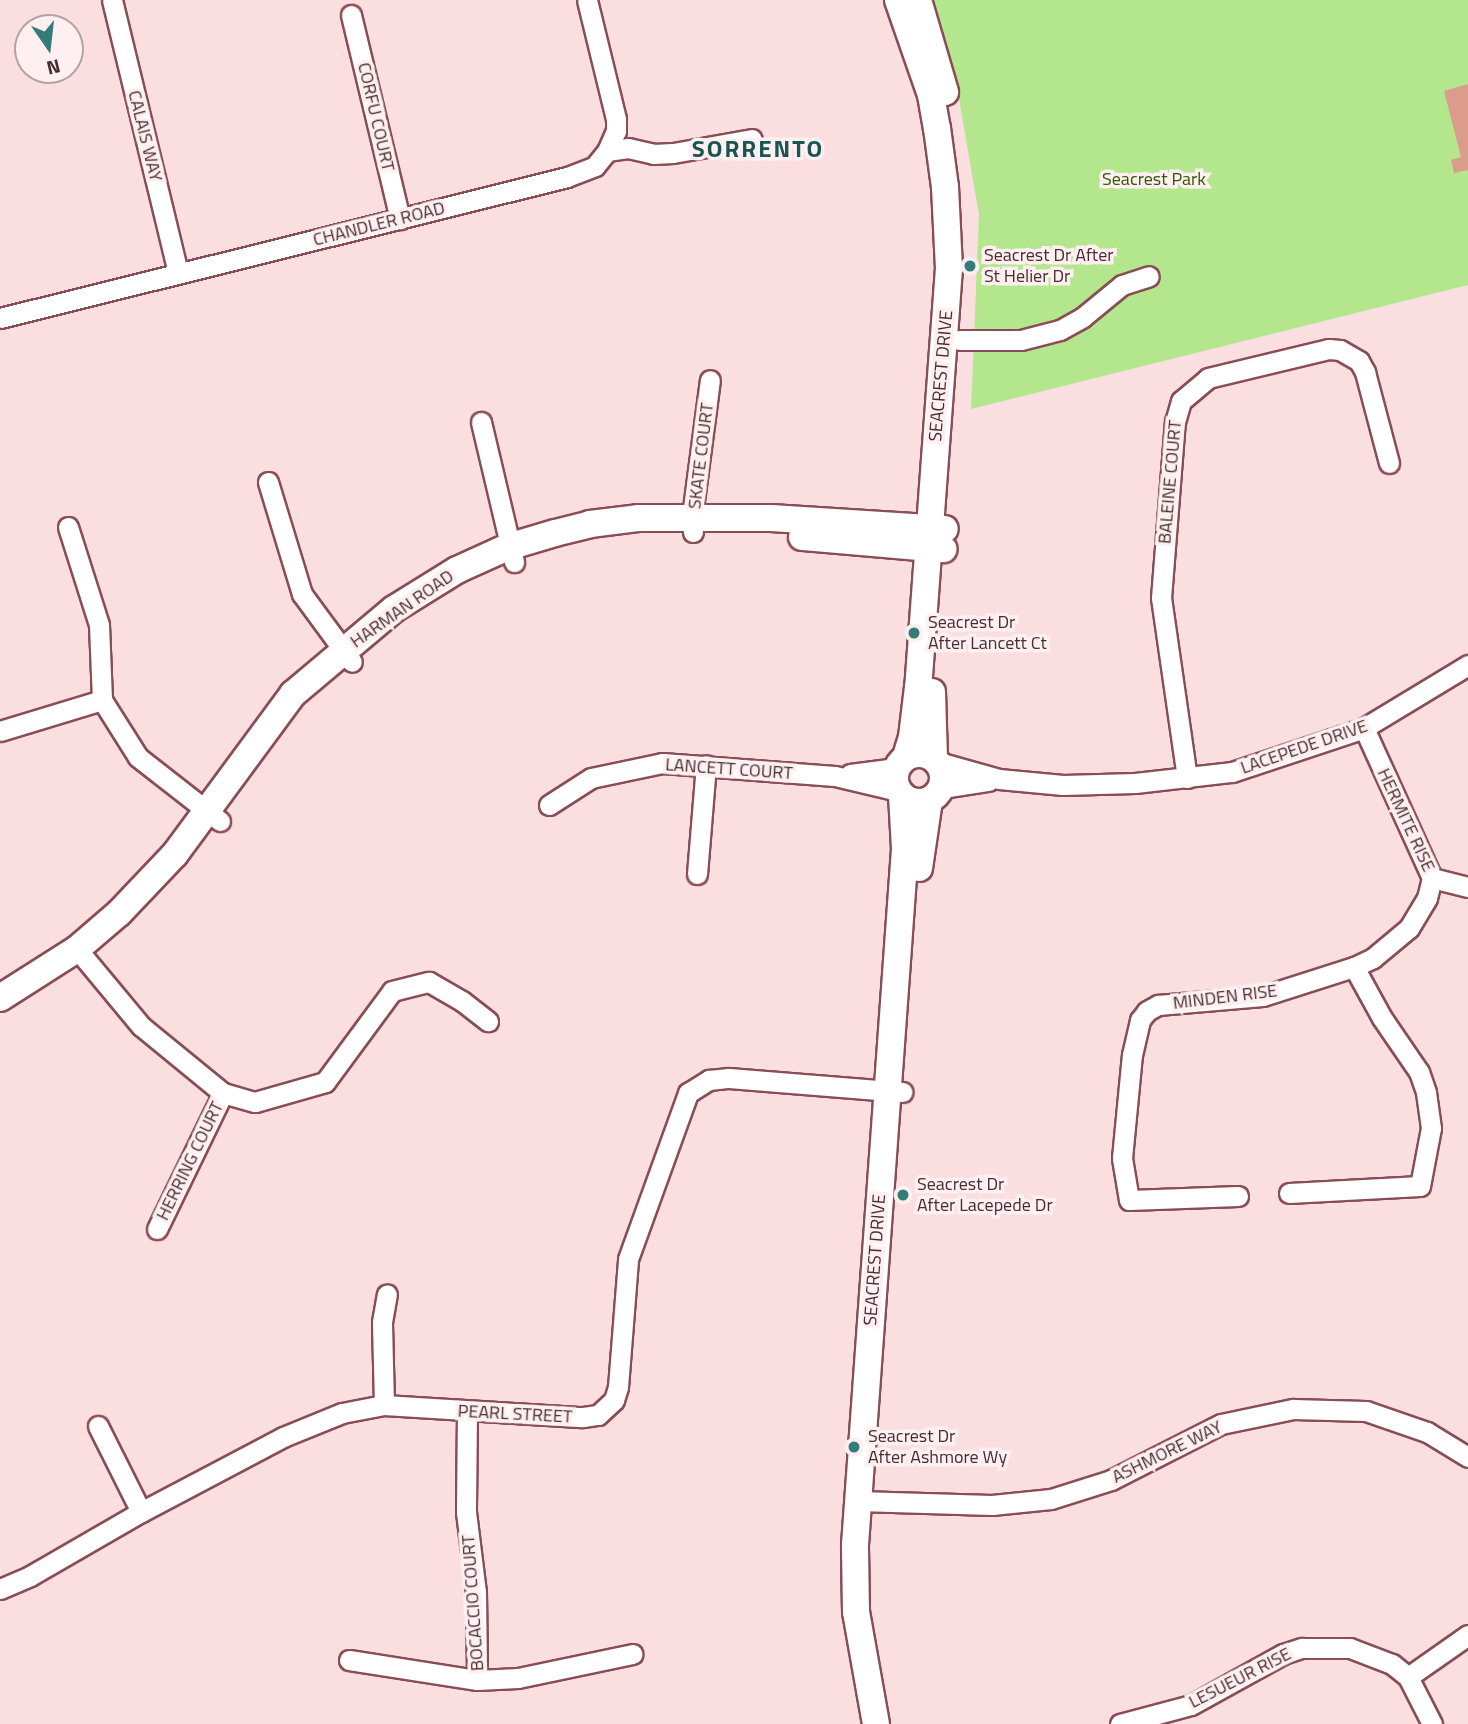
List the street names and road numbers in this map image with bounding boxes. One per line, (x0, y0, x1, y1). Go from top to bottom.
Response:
street label: CORFU COURT (353, 60, 399, 174)
street label: CALAIS WAY (123, 88, 167, 184)
street label: CHANDLER ROAD (311, 197, 447, 251)
street label: SEACREST DRIVE (925, 309, 957, 443)
street label: SKATE COURT (684, 402, 718, 510)
street label: BALEINE COURT (1154, 419, 1186, 545)
street label: HARMAN ROAD (346, 565, 458, 653)
street label: LACEPEDE DRIVE (1238, 715, 1370, 779)
street label: LANCETT COURT (665, 754, 793, 784)
street label: HERMITE RISE (1373, 765, 1439, 875)
street label: MINDEN RISE (1172, 980, 1278, 1014)
street label: HERRING COURT (152, 1098, 228, 1224)
street label: SEACREST DRIVE (860, 1194, 890, 1326)
street label: PEARL STREET (457, 1400, 573, 1428)
street label: ASHMORE WAY (1109, 1416, 1225, 1488)
street label: BOCACCIO COURT (457, 1534, 489, 1672)
street label: LESUEUR RISE (1185, 1643, 1295, 1713)

